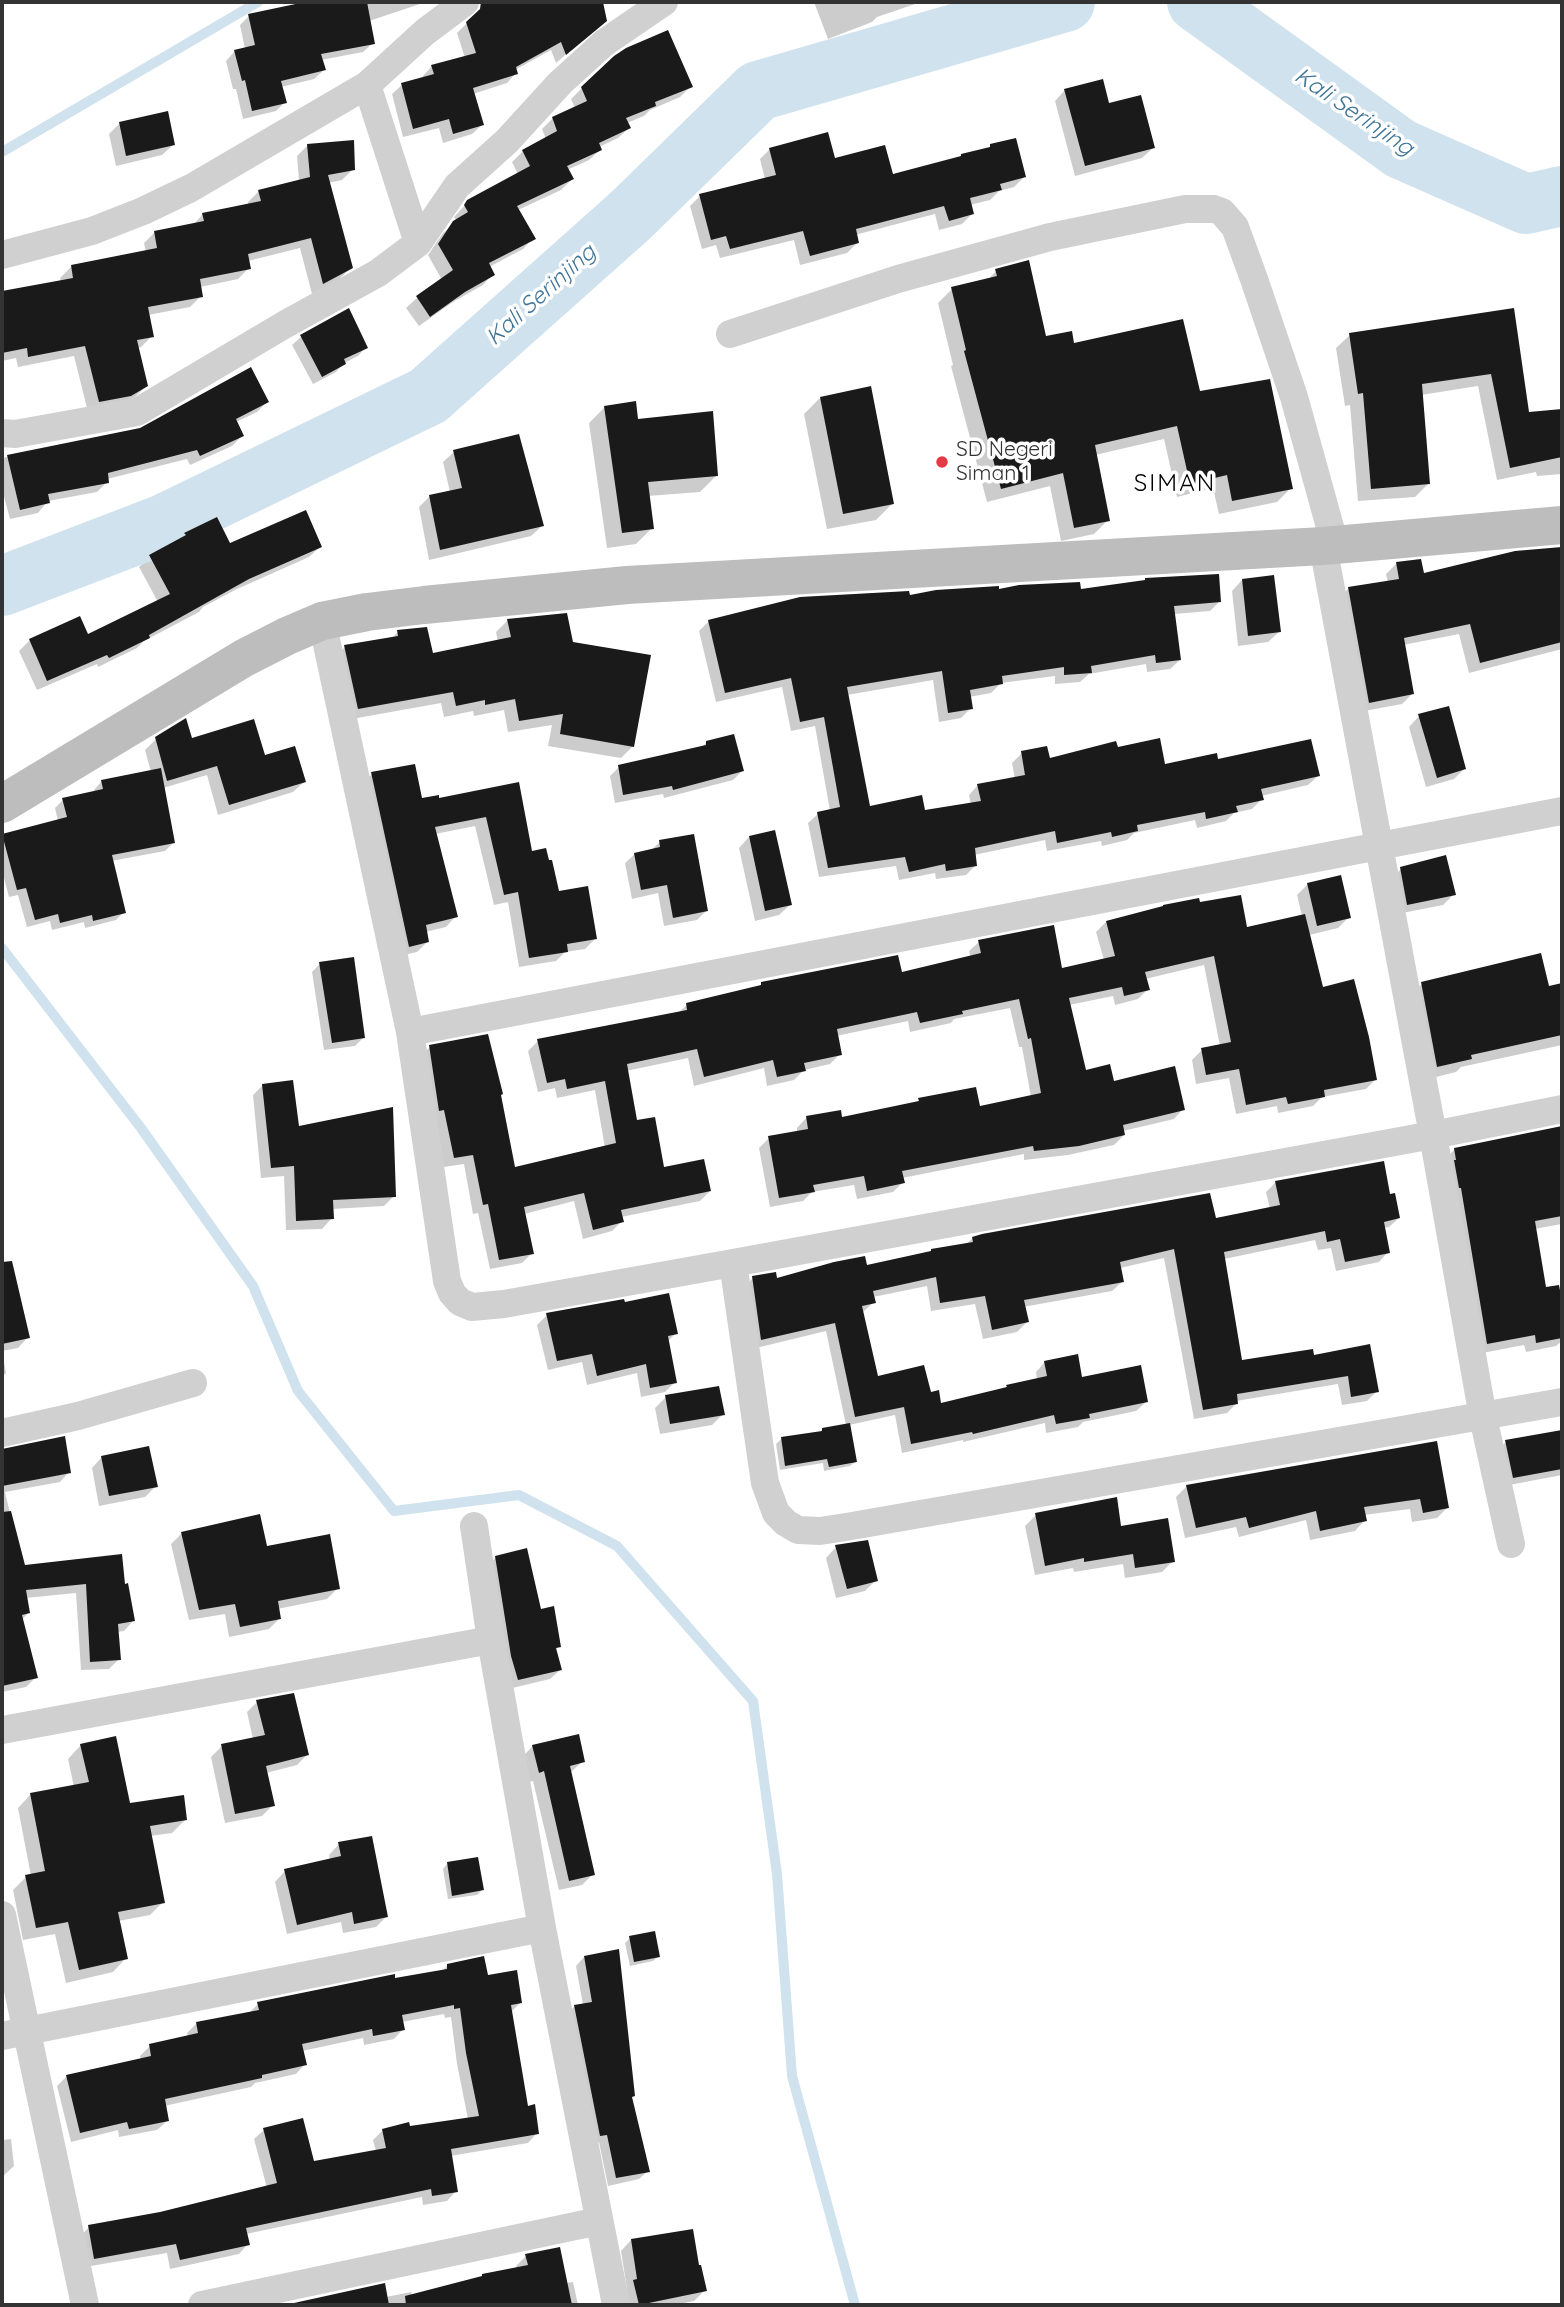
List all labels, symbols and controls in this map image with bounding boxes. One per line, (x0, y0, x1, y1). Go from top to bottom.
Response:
water label: Kali Serinjing (1289, 62, 1419, 162)
water label: Kali Serinjing (481, 239, 601, 351)
place label: SD Negeri Siman 1 (956, 437, 1053, 487)
marker: SD Negeri Siman 1 (934, 454, 950, 470)
district label: SIMAN (1134, 470, 1216, 498)

